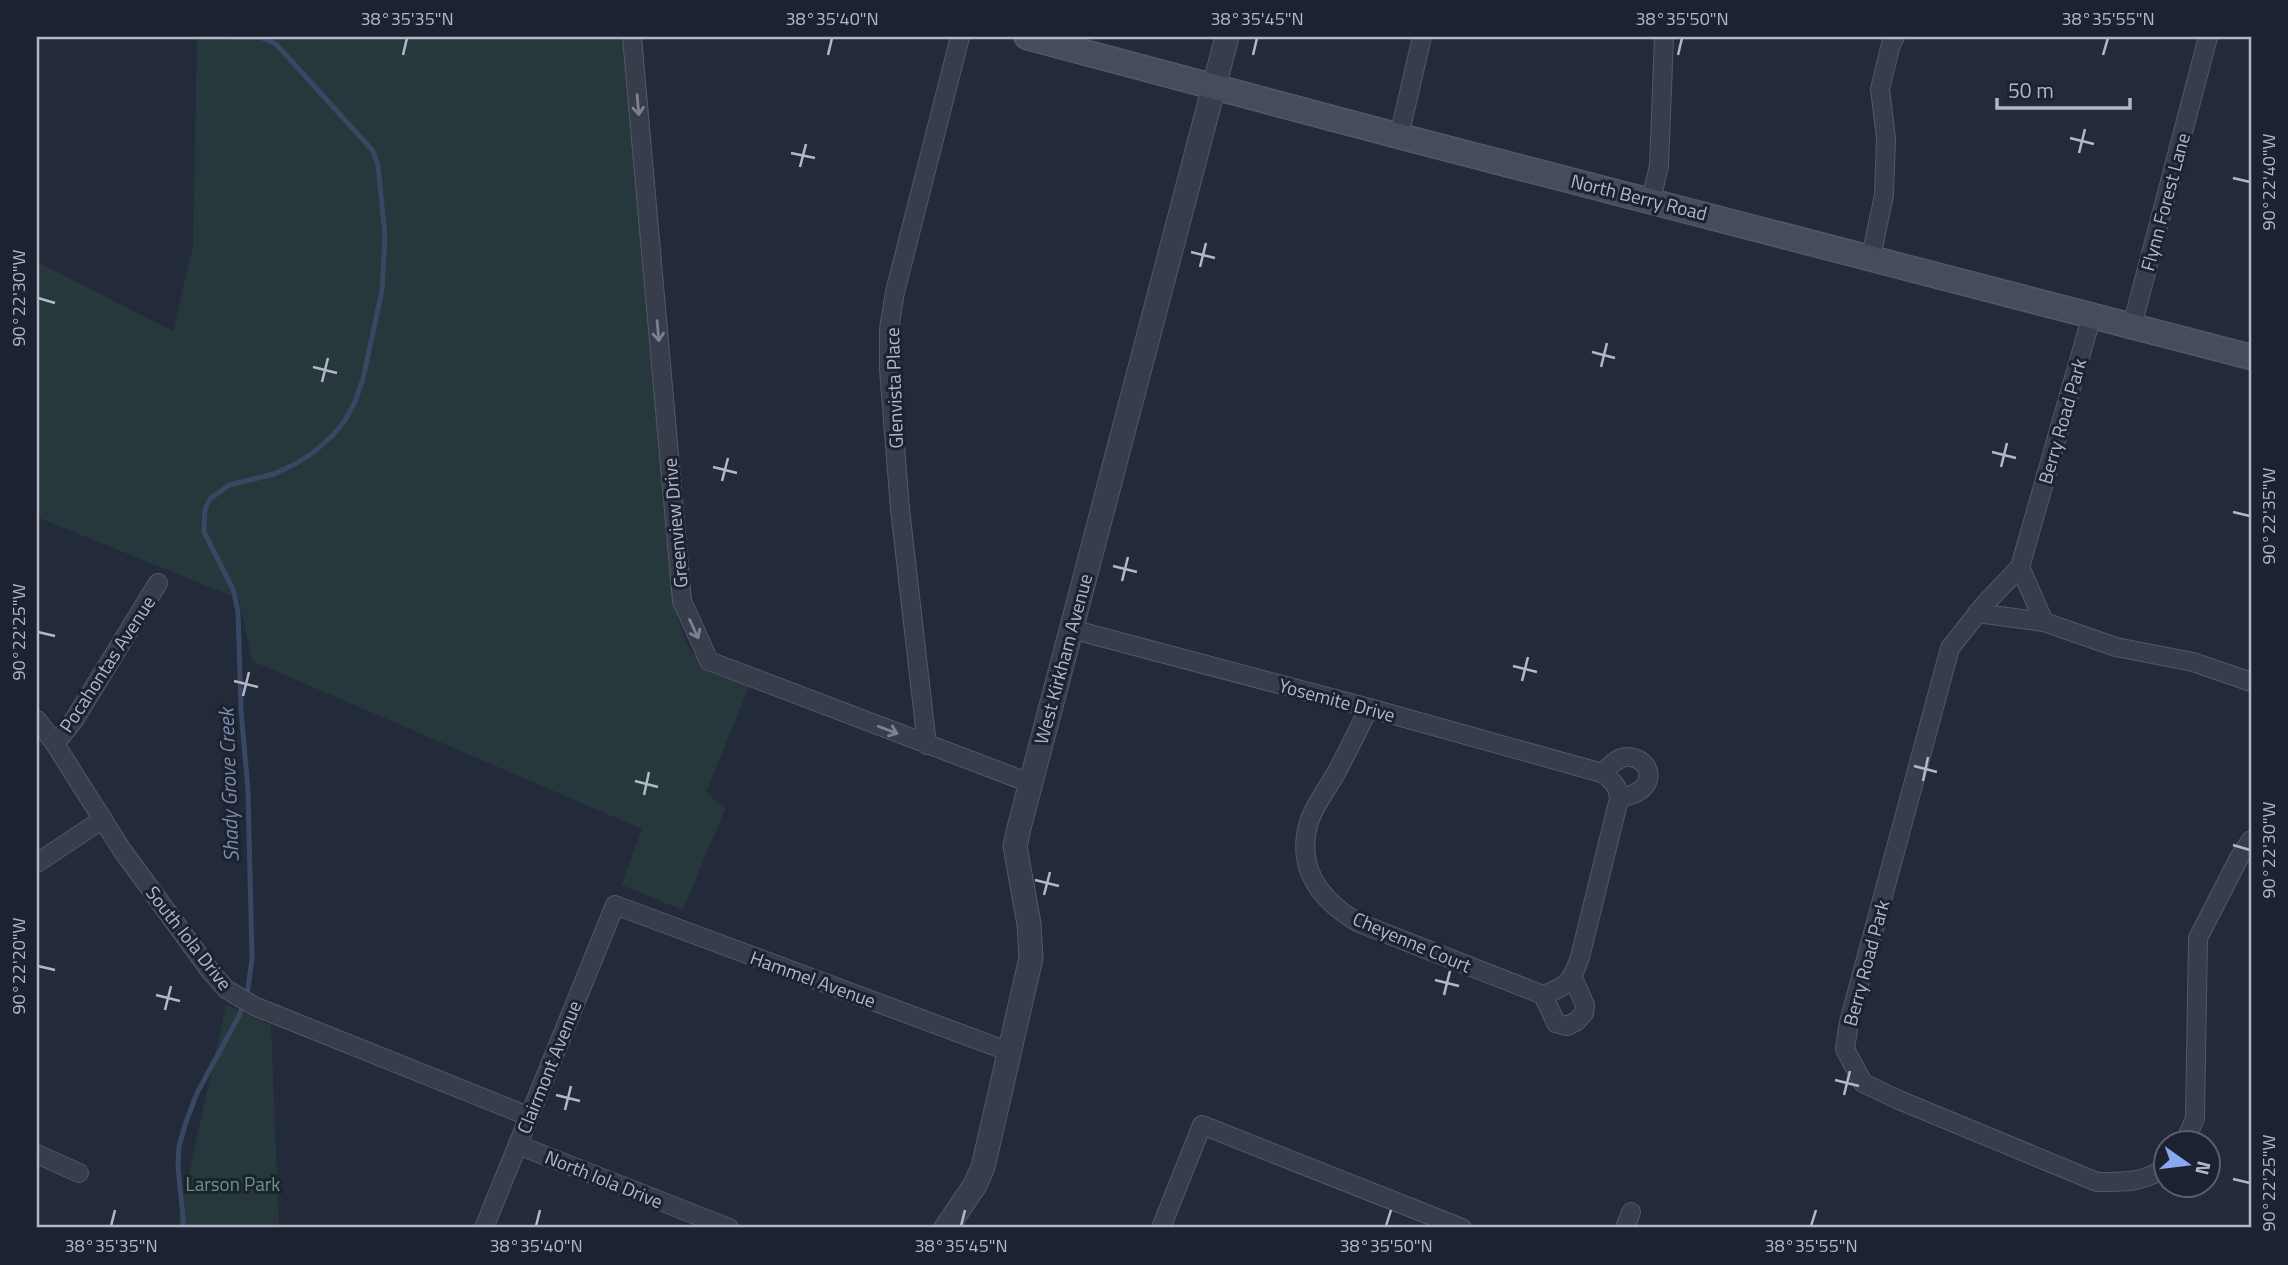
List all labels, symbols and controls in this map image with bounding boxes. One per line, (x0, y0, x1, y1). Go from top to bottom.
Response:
text: 38°35'35"N (360, 5, 454, 32)
text: 38°35'40"N (785, 5, 879, 32)
text: 38°35'45"N (1210, 5, 1304, 32)
text: 38°35'50"N (1635, 5, 1729, 32)
text: 38°35'55"N (2061, 5, 2155, 32)
scale bar (1997, 66, 2130, 110)
text: 50 m (2008, 74, 2054, 106)
one-way arrow (632, 93, 645, 116)
street label: Flynn Forest Lane (2132, 130, 2197, 274)
text: 90°22'40"W (2255, 133, 2282, 230)
street label: North Berry Road (1568, 166, 1710, 227)
text: 90°22'30"W (5, 249, 32, 346)
one-way arrow (652, 320, 665, 342)
street label: Glenvista Place (877, 327, 910, 449)
street label: Berry Road Park (2030, 355, 2093, 487)
street label: Greenview Drive (654, 457, 695, 589)
text: 90°22'35"W (2255, 467, 2282, 564)
street label: West Kirkham Avenue (1026, 570, 1099, 747)
text: 90°22'25"W (5, 583, 32, 680)
street label: Pocahontas Avenue (51, 590, 162, 738)
one-way arrow (688, 617, 701, 639)
street label: Yosemite Drive (1276, 670, 1399, 729)
water label: Shady Grove Creek (209, 705, 247, 862)
one-way arrow (876, 725, 898, 738)
text: 90°22'30"W (2255, 801, 2282, 898)
street label: South Iola Drive (139, 879, 240, 996)
street label: Berry Road Park (1835, 897, 1896, 1029)
street label: Cheyenne Court (1348, 904, 1476, 980)
text: 90°22'20"W (5, 917, 32, 1014)
street label: Hammel Avenue (746, 942, 880, 1015)
street label: Clairmont Avenue (509, 996, 588, 1138)
north arrow (2152, 1128, 2222, 1198)
text: 90°22'25"W (2255, 1134, 2282, 1231)
street label: North Iola Drive (541, 1142, 667, 1215)
text: N (2188, 1158, 2220, 1178)
park label: Larson Park (186, 1169, 280, 1198)
text: 38°35'35"N (64, 1232, 158, 1259)
text: 38°35'40"N (489, 1232, 583, 1259)
text: 38°35'45"N (914, 1232, 1008, 1259)
text: 38°35'50"N (1339, 1232, 1433, 1259)
text: 38°35'55"N (1764, 1232, 1858, 1259)

